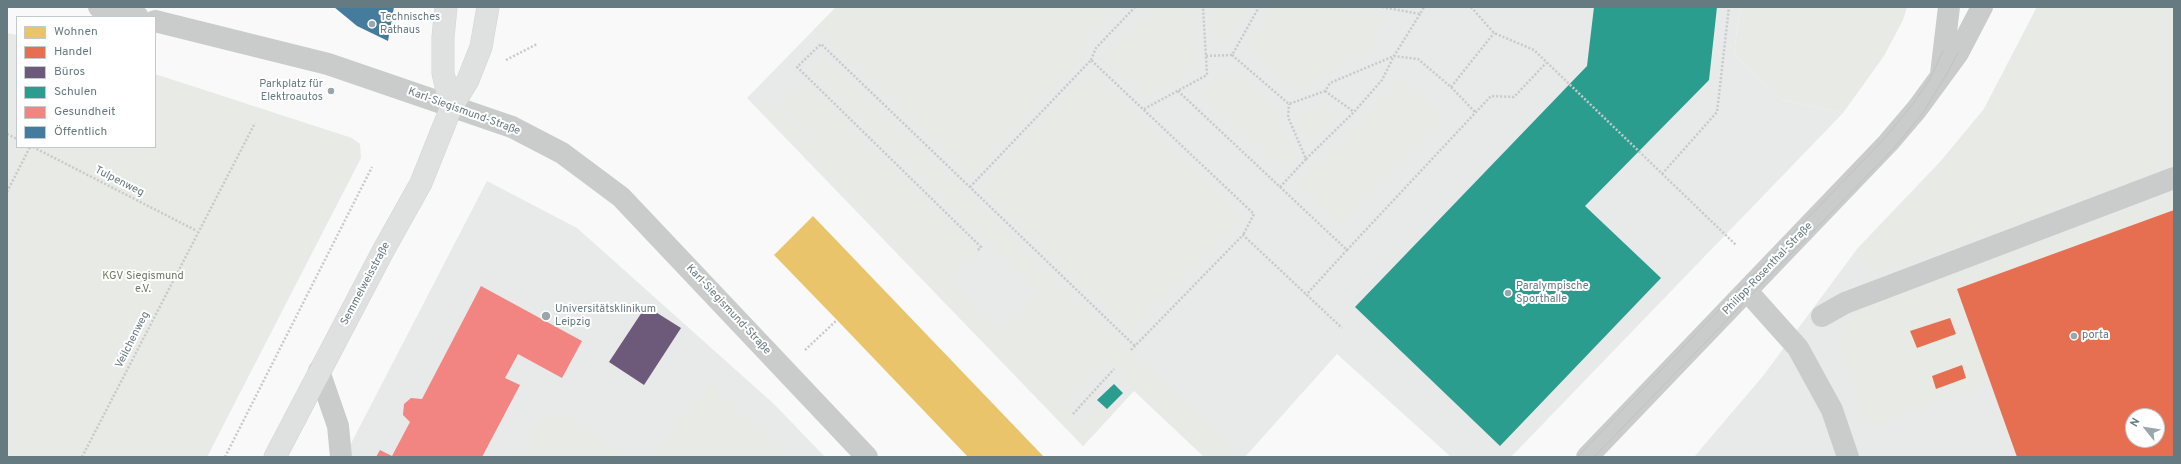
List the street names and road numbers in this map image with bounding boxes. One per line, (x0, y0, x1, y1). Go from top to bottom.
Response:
street label: Karl-Siegismund-Straße (406, 86, 522, 138)
street label: Tulpenweg (92, 164, 146, 200)
street label: Philipp-Rosenthal-Straße (1720, 220, 1816, 318)
street label: Semmelweisstraße (338, 240, 394, 328)
street label: Karl-Siegismund-Straße (683, 262, 773, 358)
street label: Veilchenweg (113, 309, 153, 371)

